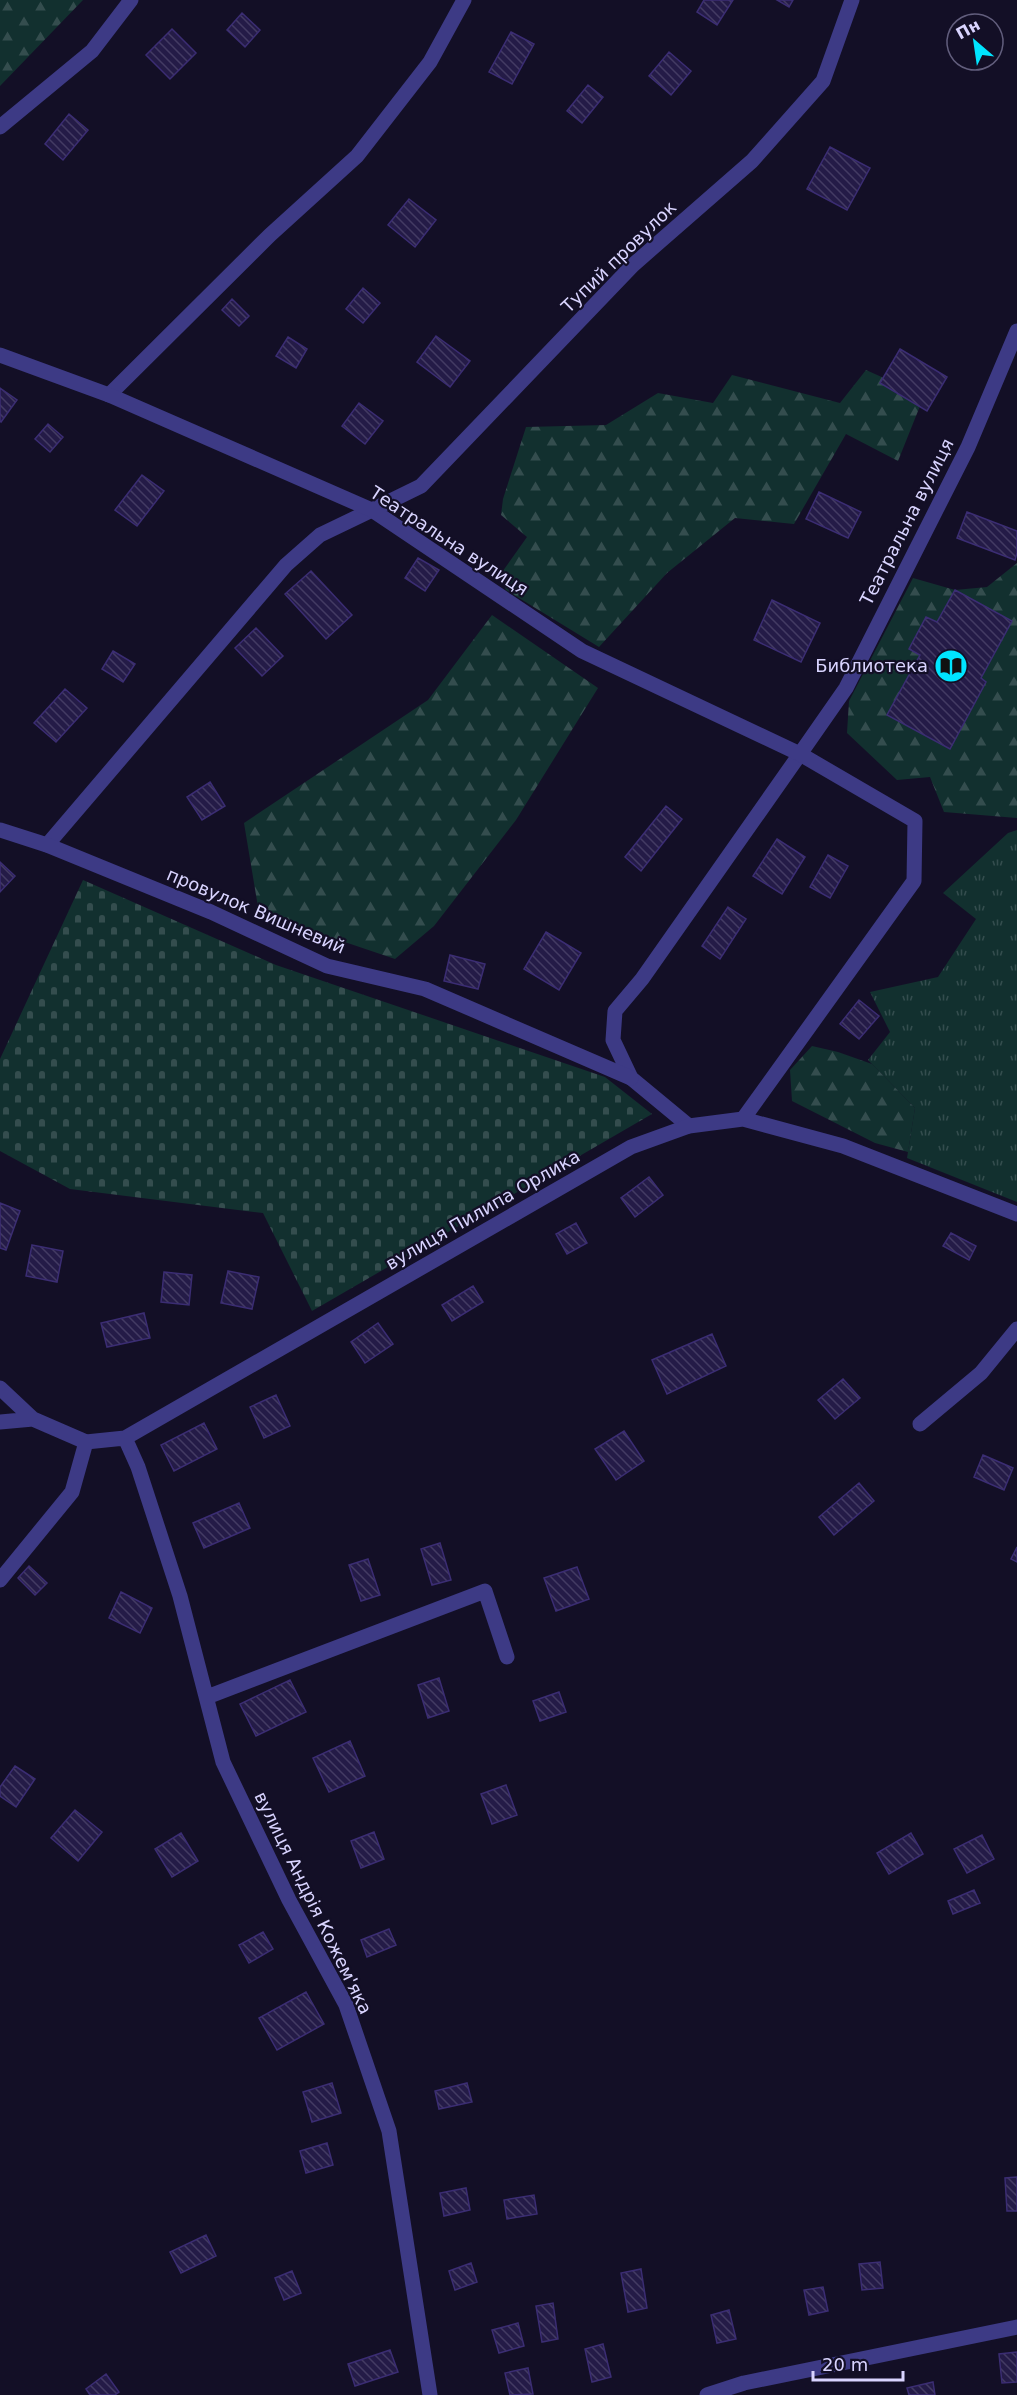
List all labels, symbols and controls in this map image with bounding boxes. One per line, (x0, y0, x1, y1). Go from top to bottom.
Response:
north arrow (945, 12, 1005, 72)
text: Пн (953, 15, 983, 44)
street label: Тупий провулок (556, 196, 680, 317)
street label: Театральна вулиця (855, 435, 958, 610)
street label: Театральна вулиця (365, 481, 532, 600)
library icon: Библиотека (933, 648, 969, 684)
place label: Библиотека (815, 655, 928, 676)
street label: провулок Вишневий (164, 863, 349, 958)
street label: вулиця Пилипа Орлика (382, 1145, 584, 1274)
street label: вулиця Андрія Кожем'яка (250, 1788, 377, 2018)
scale bar (813, 2344, 903, 2382)
text: 20 m (822, 2354, 868, 2375)

